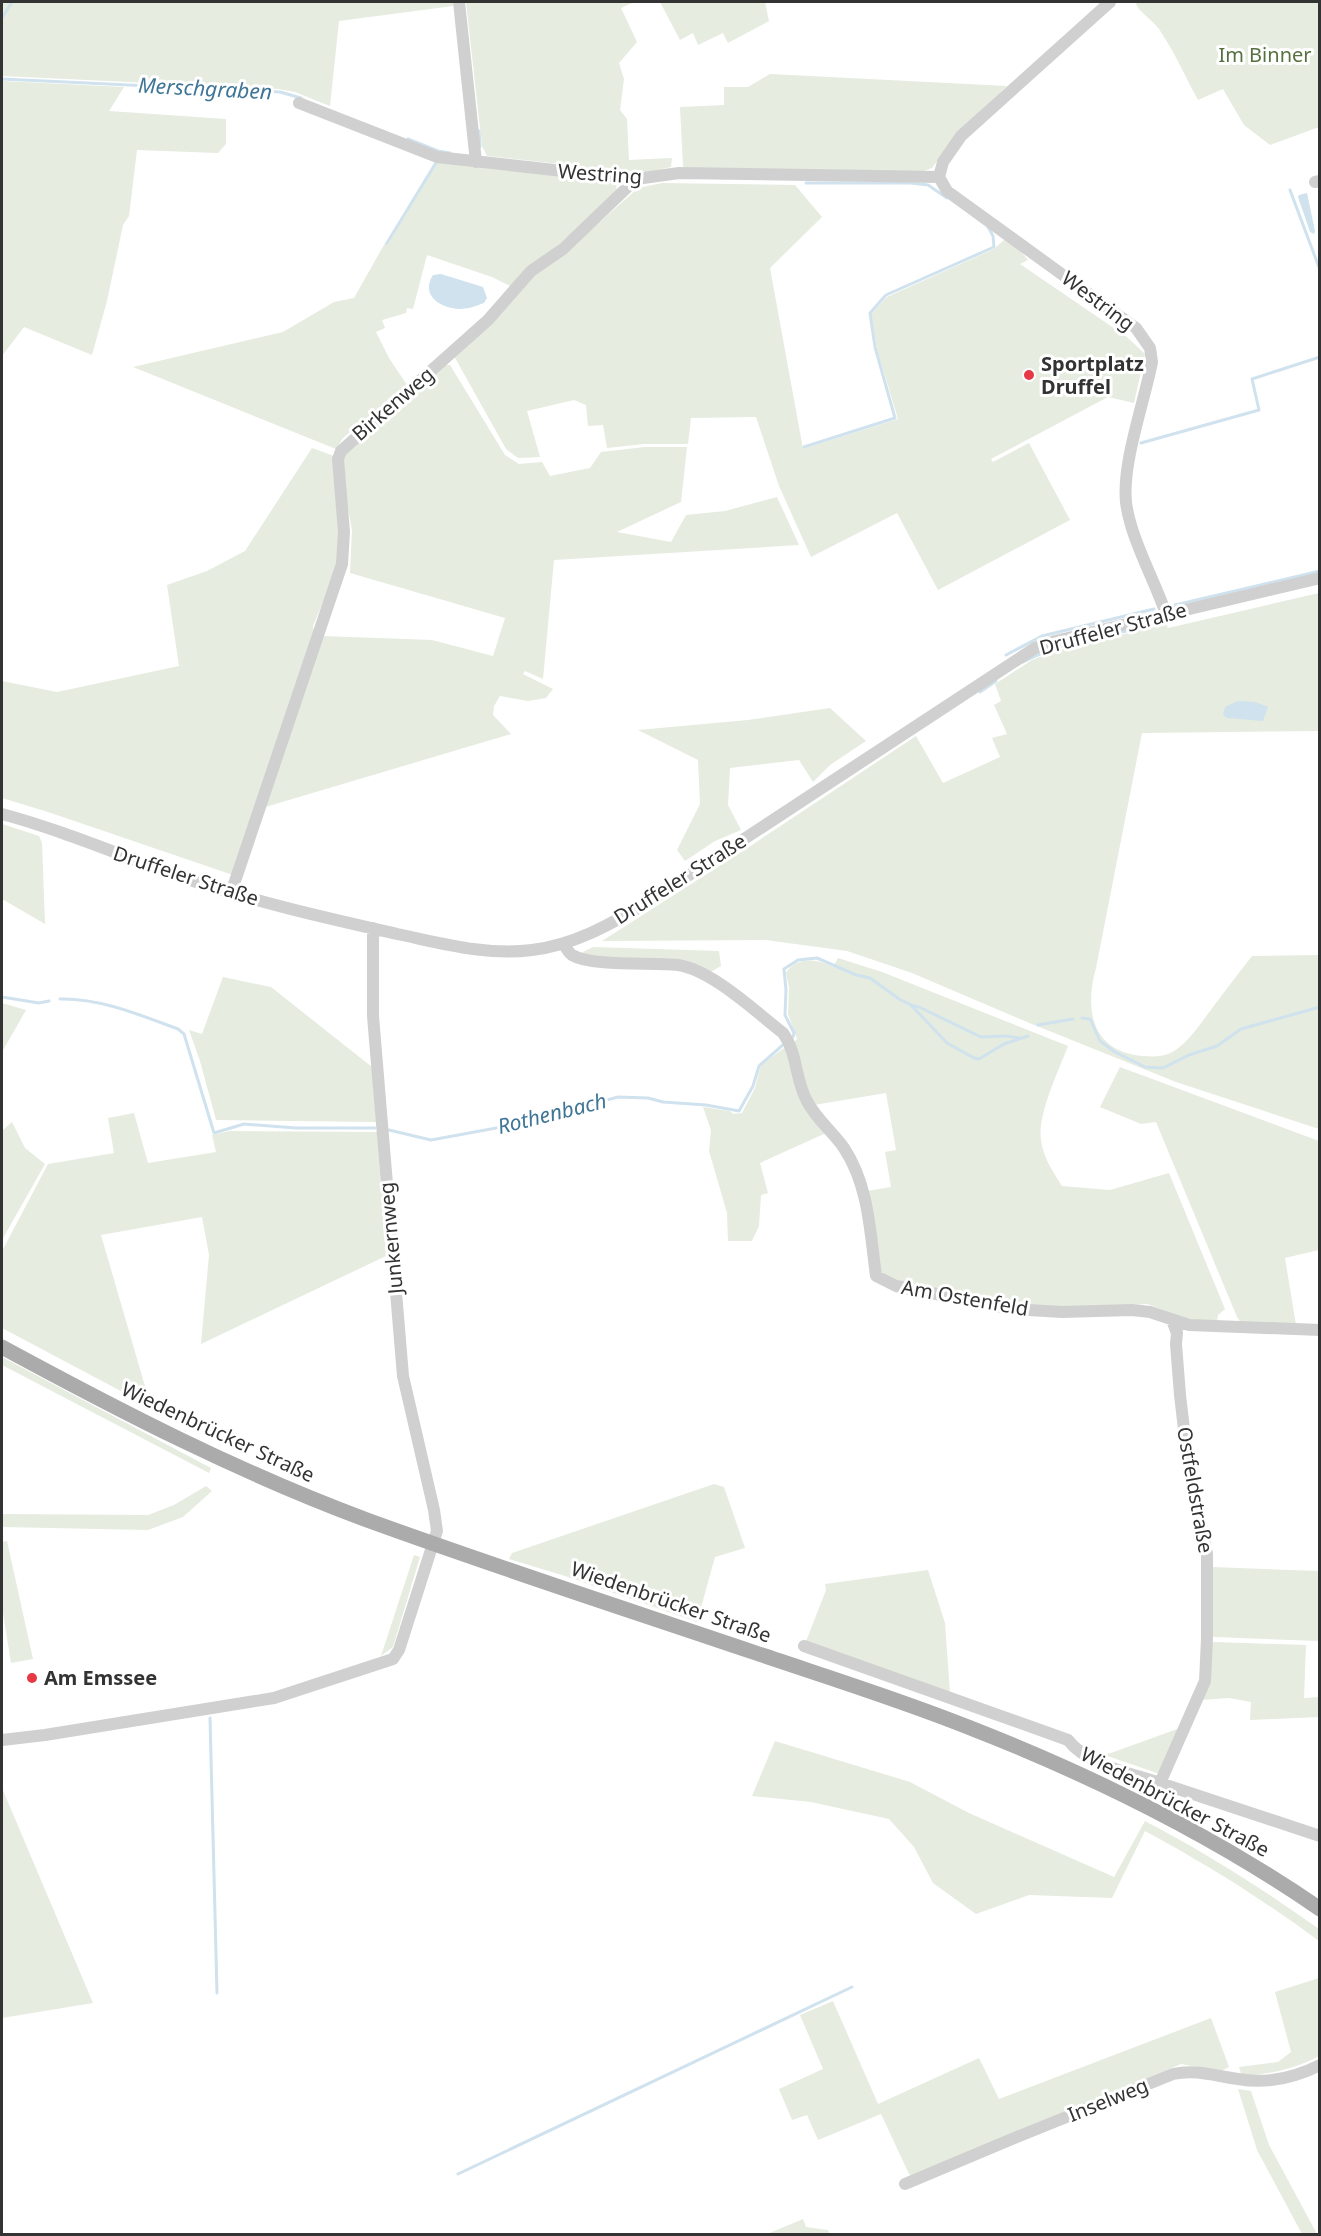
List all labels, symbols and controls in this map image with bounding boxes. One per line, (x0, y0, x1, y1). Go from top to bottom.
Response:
park label: Im Binner (1218, 41, 1312, 68)
water label: Merschgraben (137, 71, 273, 105)
street label: Westring (557, 157, 643, 190)
street label: Westring (1056, 264, 1140, 337)
place label: Sportplatz Druffel (1041, 350, 1144, 400)
street label: Birkenweg (346, 361, 439, 447)
marker: Sportplatz Druffel (1022, 368, 1036, 382)
street label: Druffeler Straße (1036, 596, 1189, 661)
street label: Druffeler Straße (608, 827, 751, 930)
street label: Druffeler Straße (110, 839, 262, 912)
water label: Rothenbach (494, 1086, 609, 1140)
street label: Junkernweg (372, 1181, 409, 1297)
street label: Am Ostenfeld (900, 1273, 1031, 1322)
street label: Wiedenbrücker Straße (117, 1375, 319, 1488)
street label: Ostfeldstraße (1171, 1425, 1220, 1555)
street label: Wiedenbrücker Straße (567, 1555, 775, 1648)
place label: Am Emssee (44, 1664, 157, 1691)
marker: Am Emssee (25, 1671, 39, 1685)
street label: Wiedenbrücker Straße (1076, 1740, 1274, 1863)
street label: Inselweg (1064, 2071, 1152, 2128)

